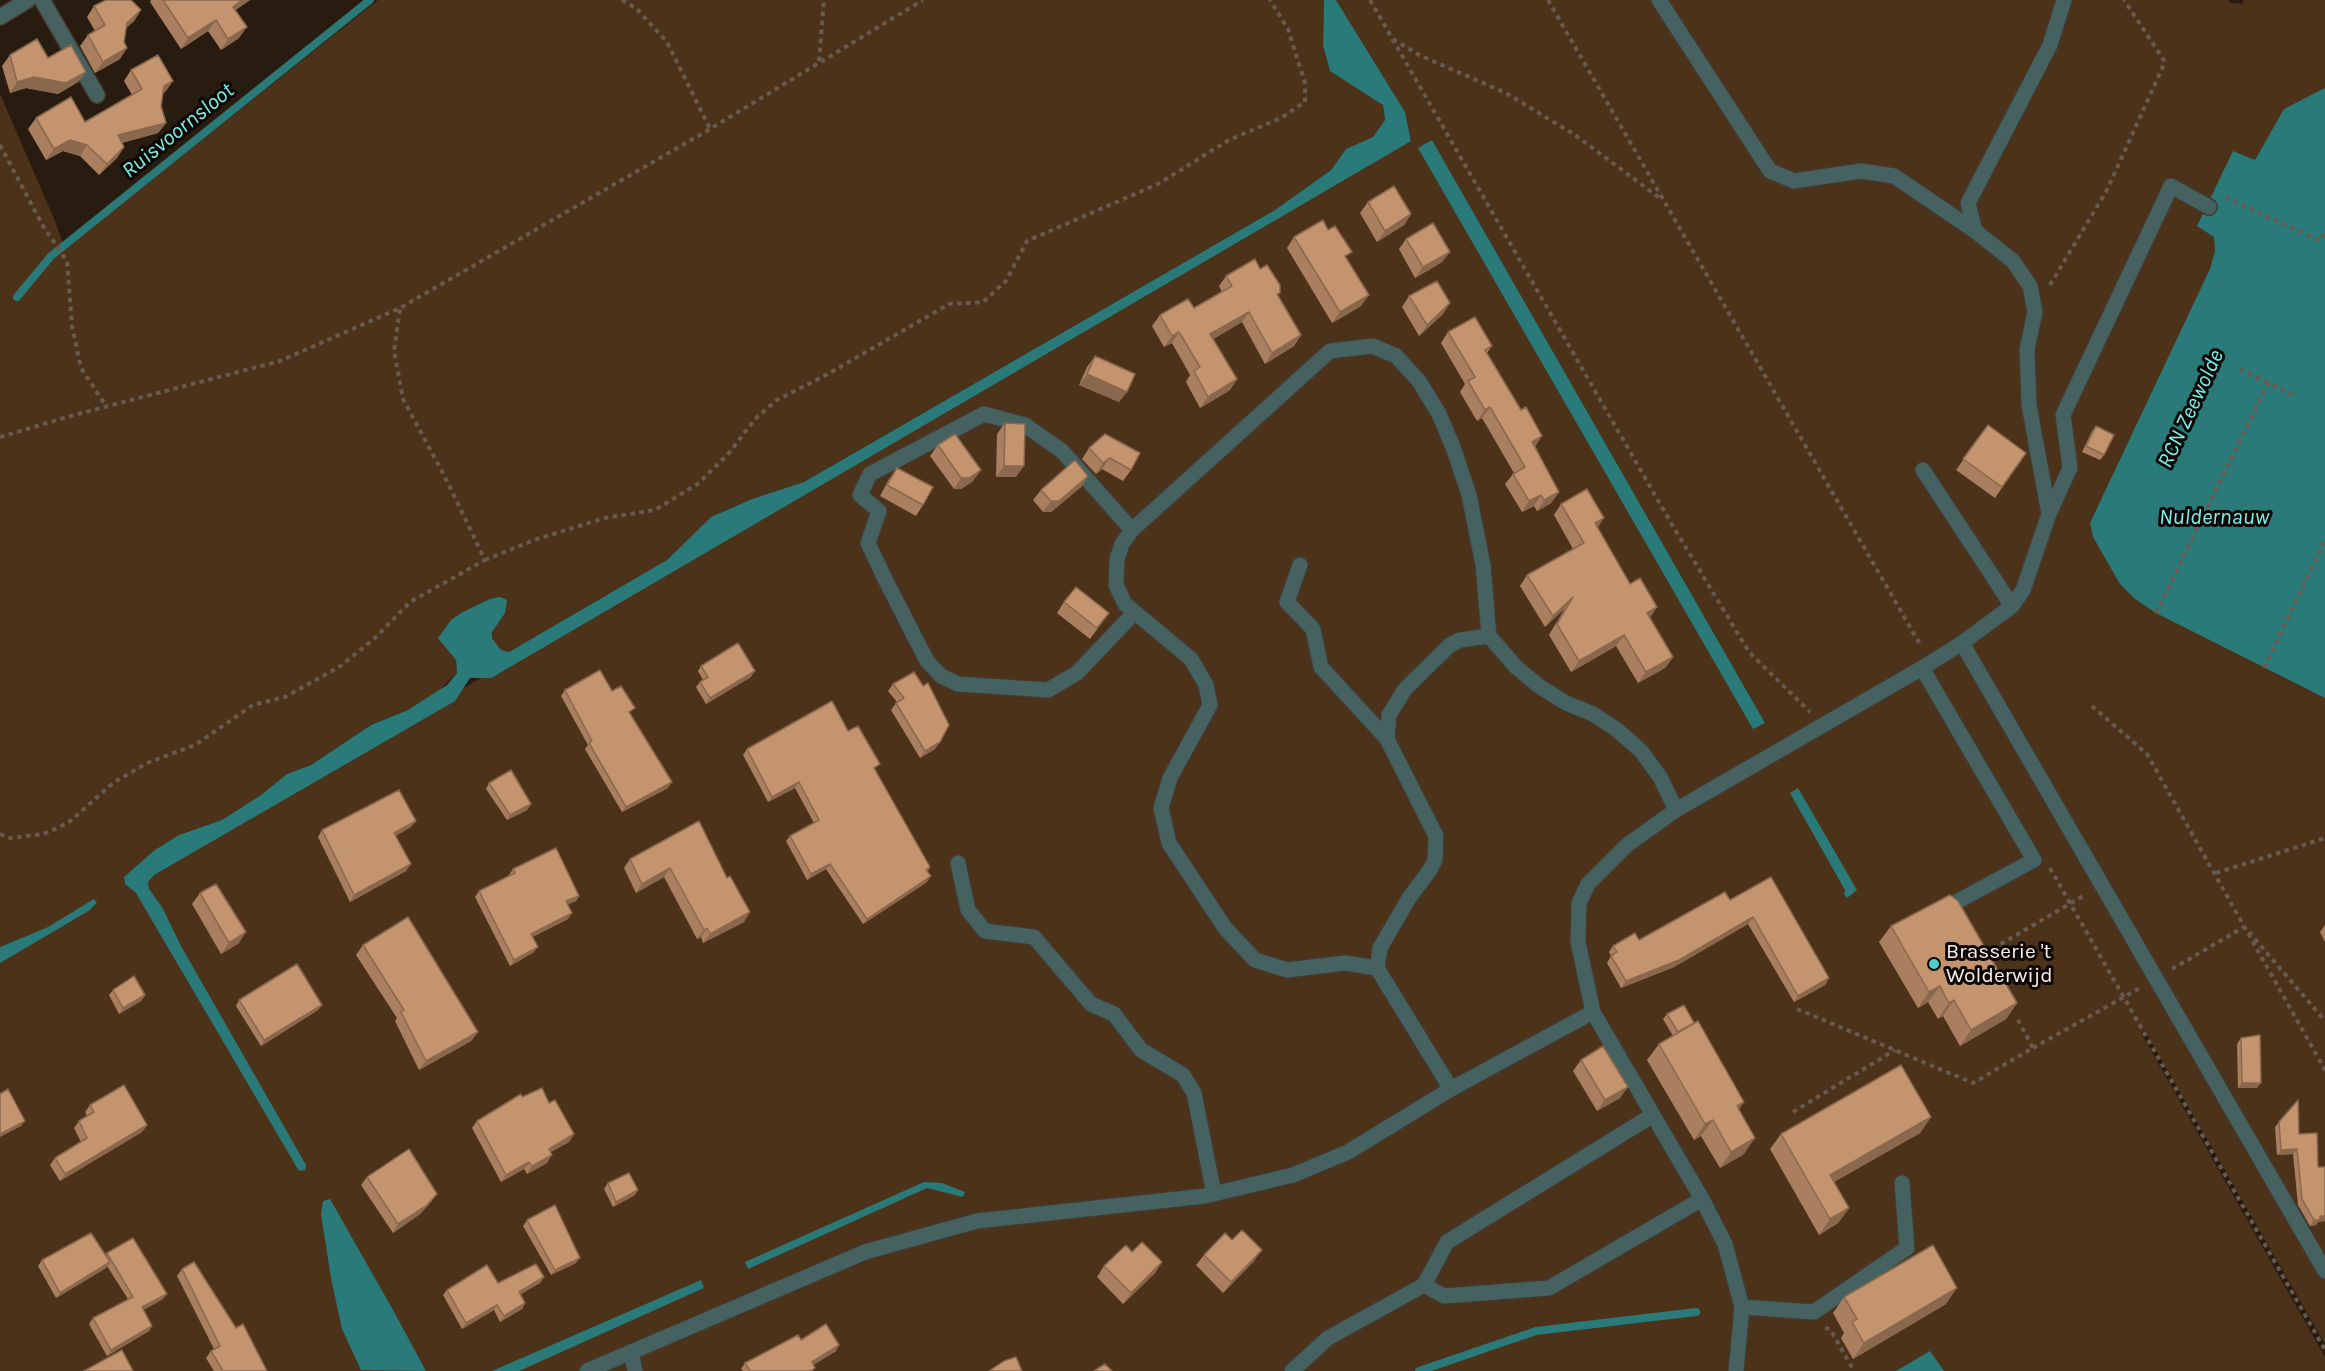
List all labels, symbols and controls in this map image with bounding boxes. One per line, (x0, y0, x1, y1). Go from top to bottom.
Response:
water label: Ruisvoornsloot (117, 78, 239, 184)
water label: RCN Zeewolde (2152, 346, 2230, 472)
water label: Nuldernauw (2159, 505, 2269, 531)
place label: Brasserie 't Wolderwijd (1946, 939, 2053, 989)
marker: Brasserie 't Wolderwijd (1927, 957, 1941, 971)

